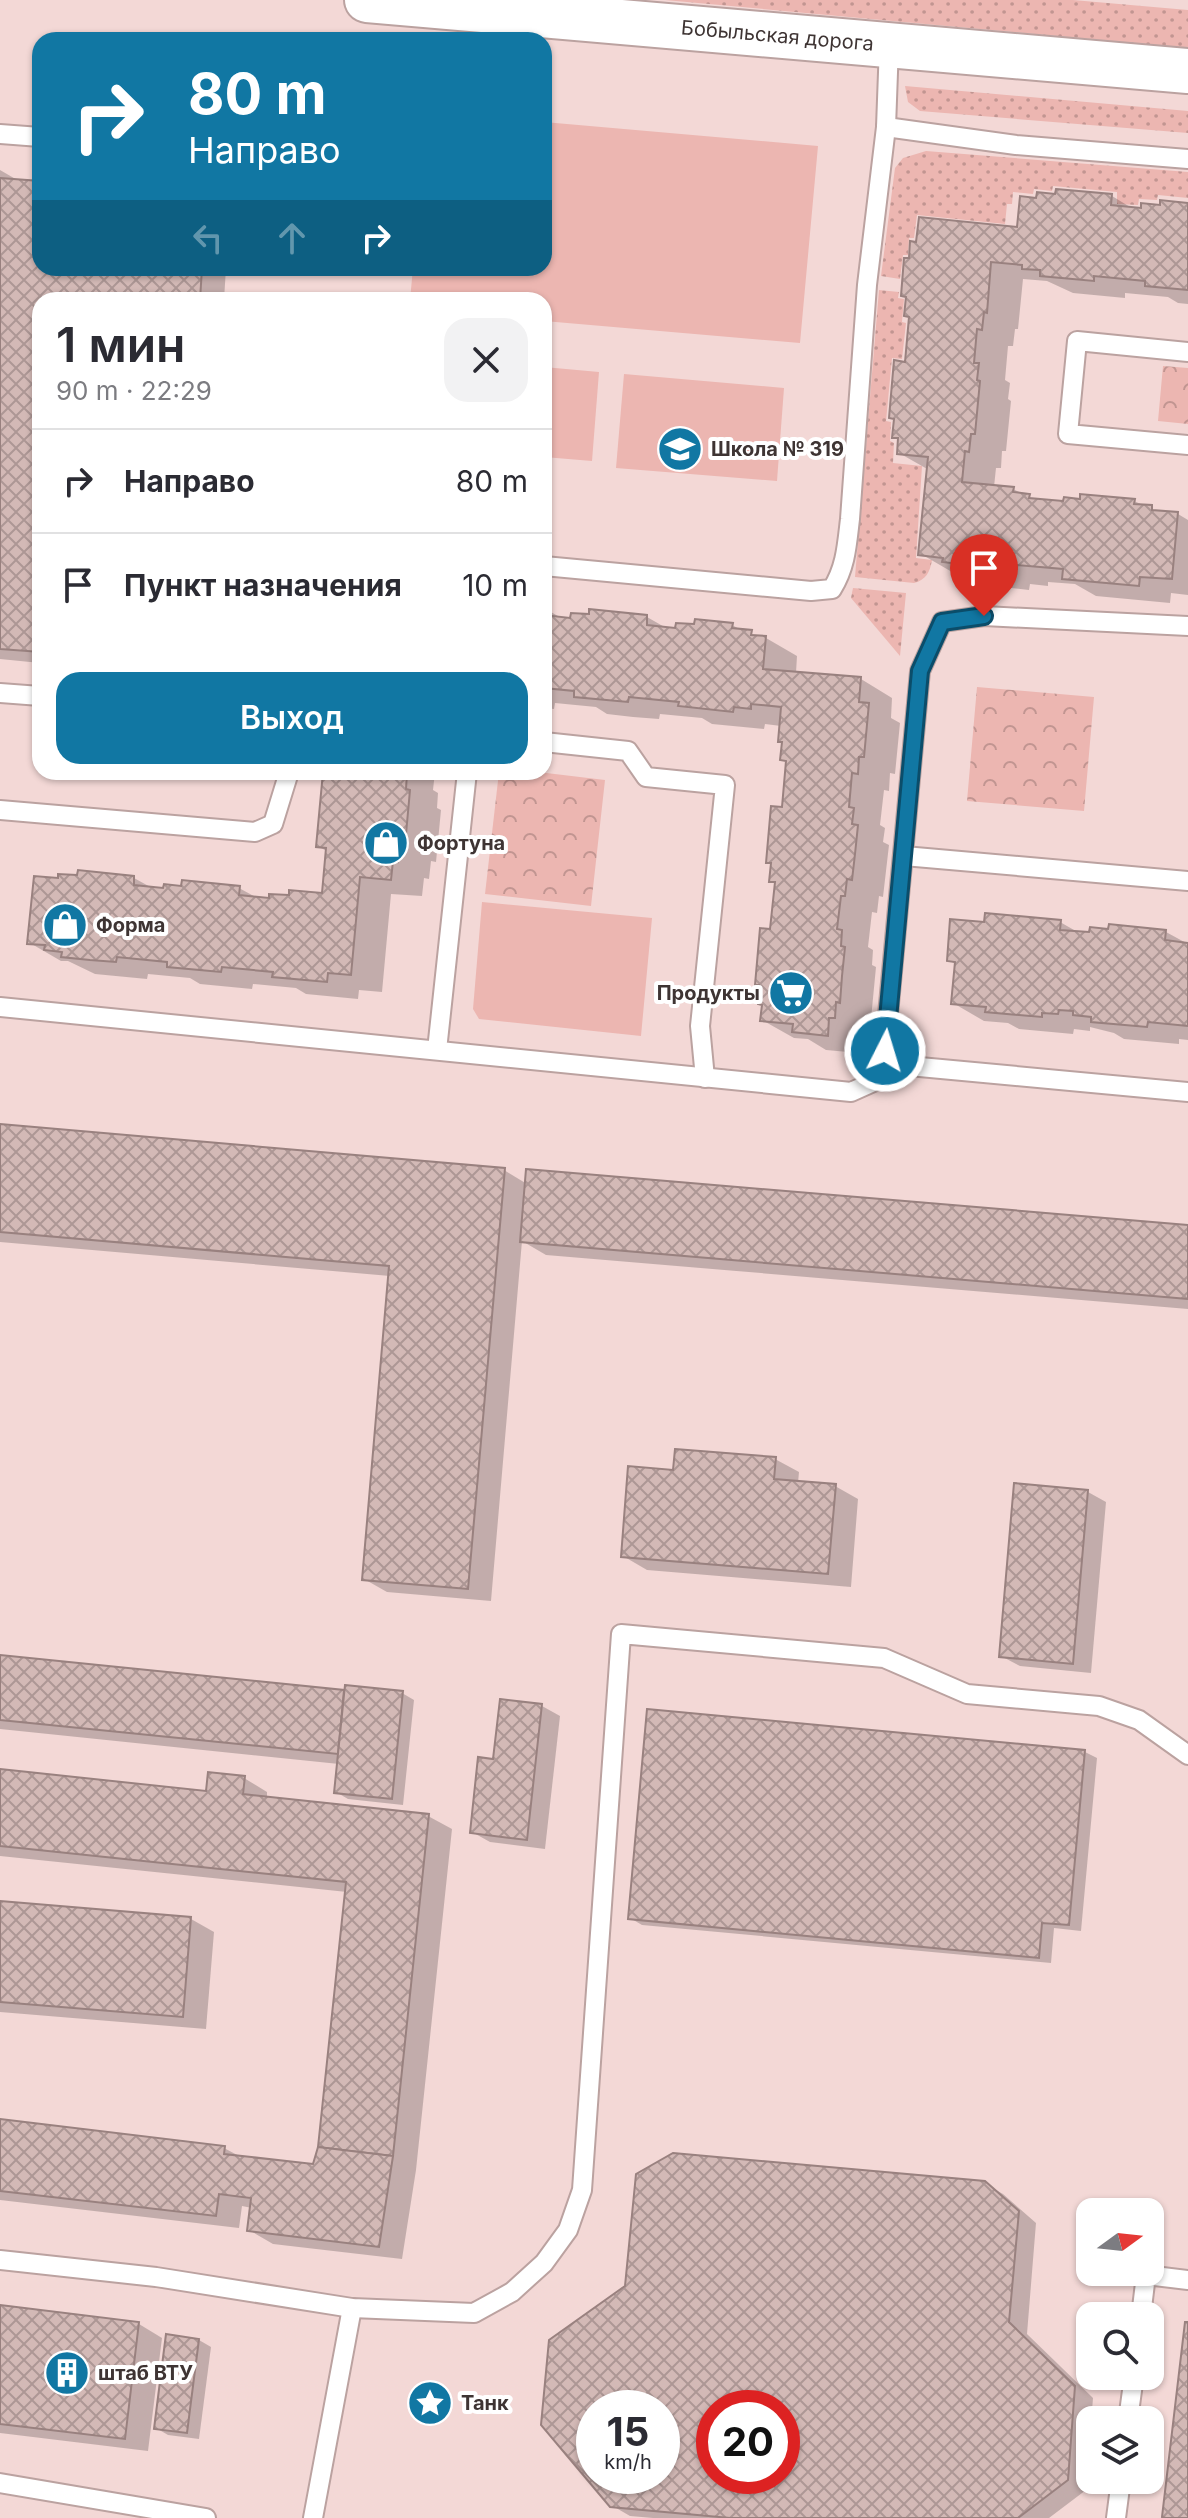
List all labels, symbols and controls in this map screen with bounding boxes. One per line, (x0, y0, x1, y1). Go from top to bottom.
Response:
street label: Бобыльская дорога (680, 15, 875, 56)
text: 80 m (188, 60, 327, 128)
icon: right (56, 64, 160, 168)
text: Направо (188, 128, 341, 172)
icon: left (186, 216, 230, 260)
icon: ahead (270, 216, 314, 260)
icon: right (354, 216, 398, 260)
text: 1 мин (56, 315, 185, 374)
button: close (444, 318, 528, 402)
text: 90 m · 22:29 (56, 375, 212, 406)
school or university icon: Школа № 319 (656, 425, 704, 473)
place label: Школа № 319 (711, 437, 844, 461)
icon: right (56, 459, 100, 503)
text: Направо (124, 463, 255, 499)
text: 80 m (456, 463, 528, 499)
pin (950, 534, 1018, 616)
icon: arrive (962, 546, 1006, 590)
icon: arrive (56, 563, 100, 607)
text: Пункт назначения (124, 567, 402, 603)
text: 10 m (462, 567, 528, 603)
button: Выход (56, 672, 528, 764)
shop icon: Фортуна (362, 819, 410, 867)
place label: Фортуна (417, 831, 505, 855)
shop icon: Форма (41, 901, 89, 949)
place label: Форма (96, 913, 165, 937)
supermarket icon: Продукты (767, 969, 815, 1017)
place label: Продукты (657, 981, 760, 1005)
position arrow (843, 1009, 927, 1093)
north arrow (1076, 2198, 1164, 2286)
map controls (1076, 2198, 1164, 2494)
button: search (1076, 2302, 1164, 2390)
building icon: штаб ВТУ (43, 2349, 91, 2397)
place label: штаб ВТУ (98, 2361, 193, 2385)
place icon: Танк (406, 2379, 454, 2427)
speed limit sign: 20 (696, 2390, 800, 2494)
place label: Танк (461, 2391, 509, 2415)
button: layers (1076, 2406, 1164, 2494)
text: 15 (607, 2407, 649, 2456)
text: km/h (604, 2450, 652, 2474)

